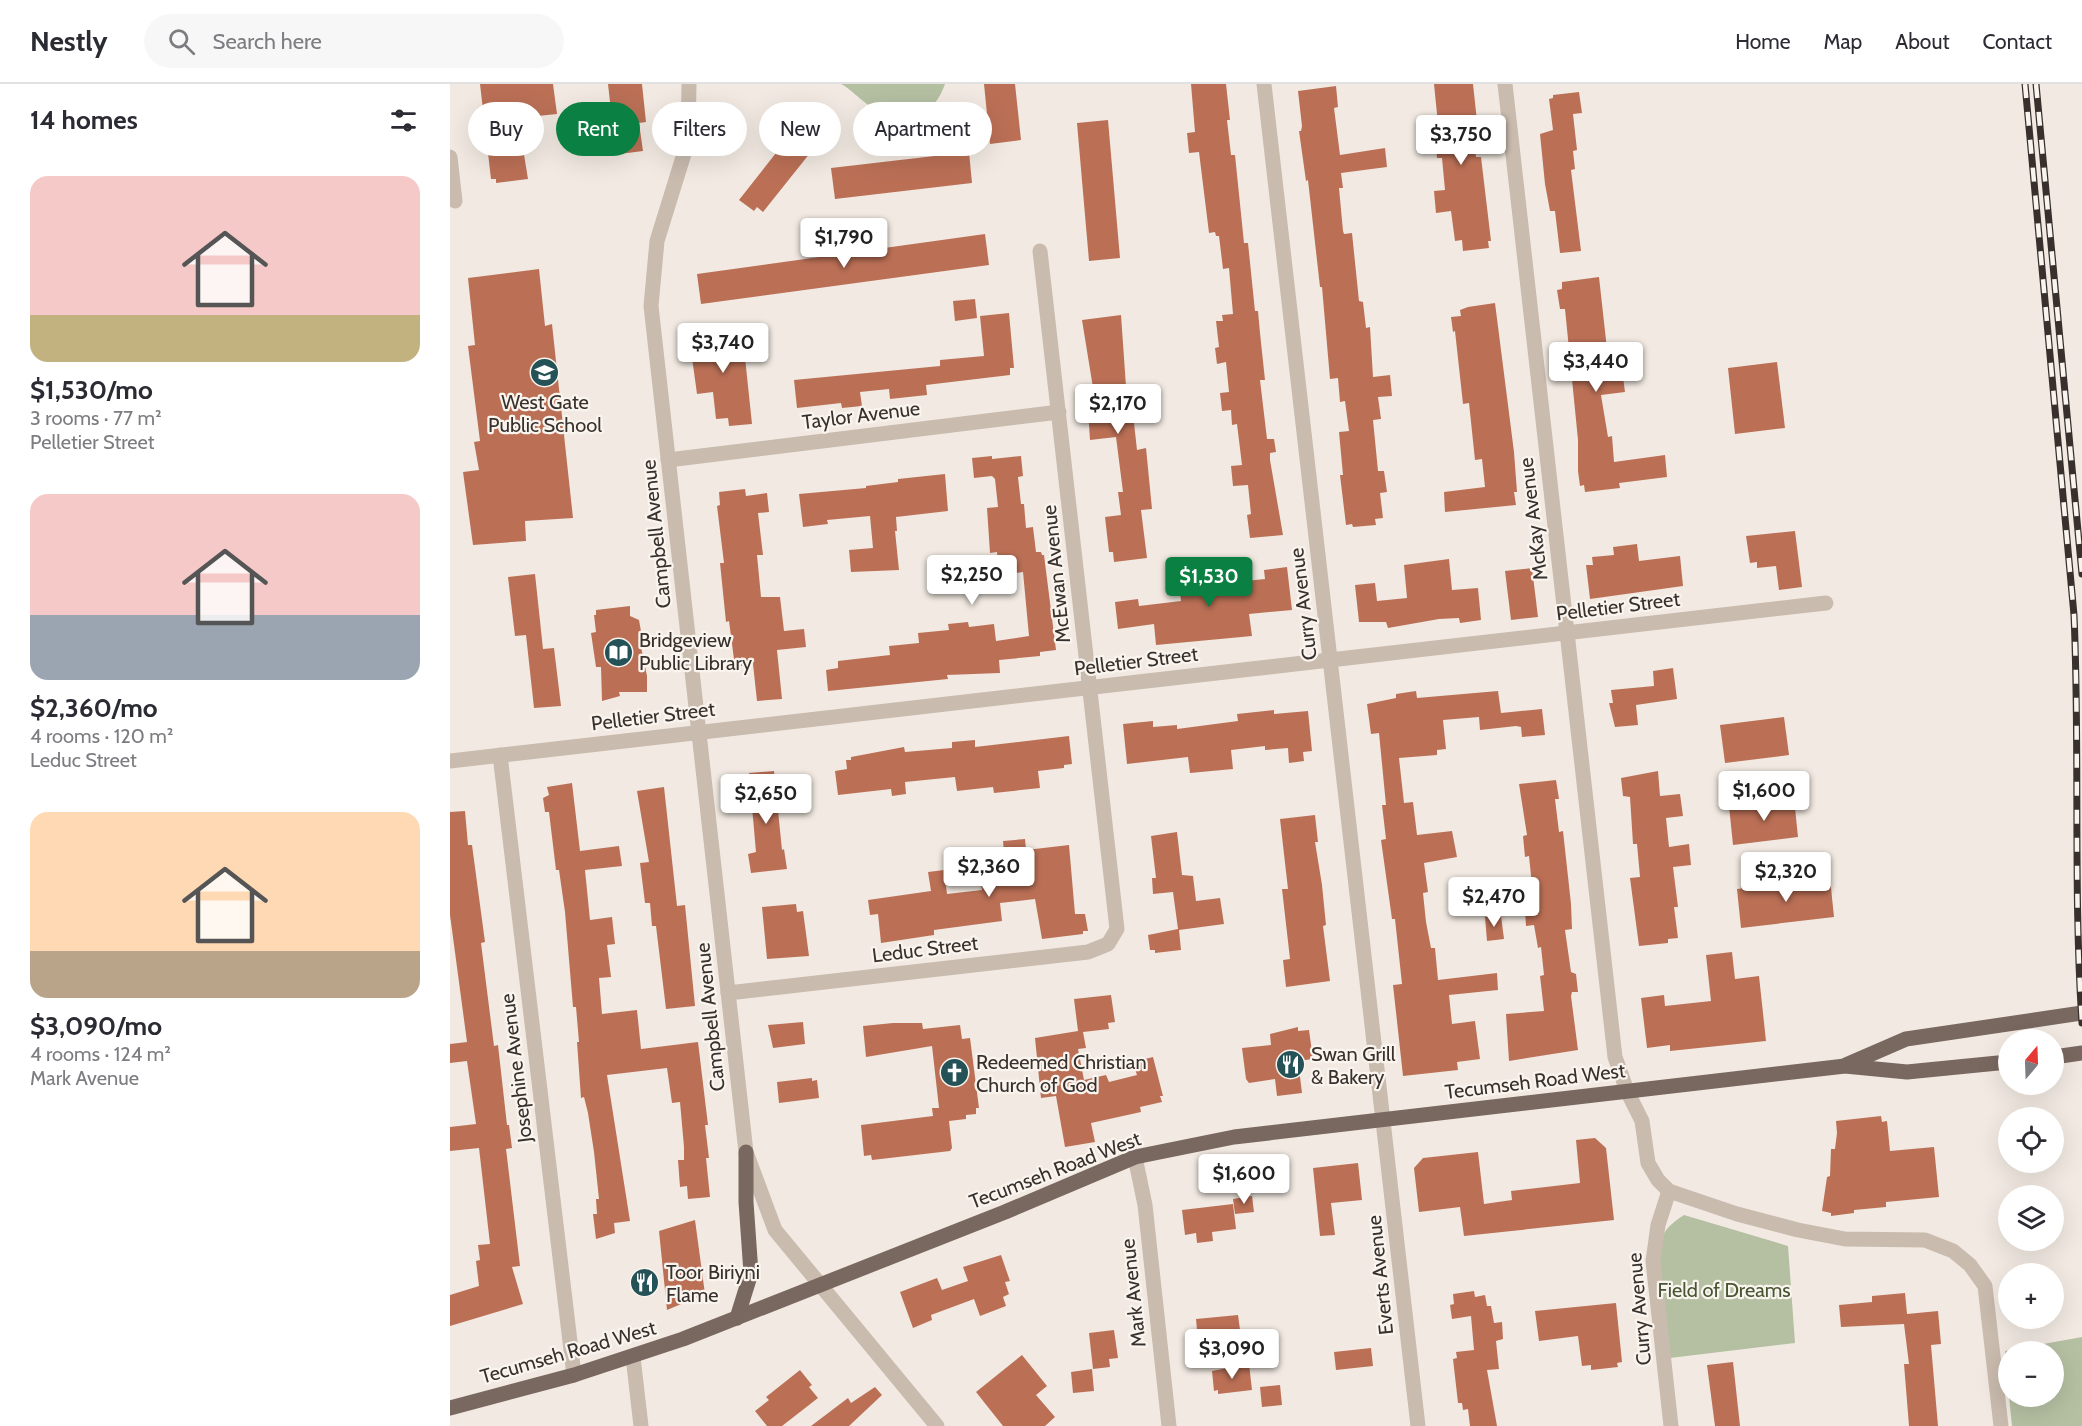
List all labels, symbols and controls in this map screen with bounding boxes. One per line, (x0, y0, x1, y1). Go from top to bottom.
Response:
search box (144, 14, 564, 68)
text: Nestly (30, 24, 108, 58)
icon: search (165, 25, 198, 58)
text: Search here (213, 28, 322, 55)
text: Home (1735, 29, 1791, 54)
text: Map (1824, 29, 1862, 54)
text: About (1895, 29, 1949, 54)
text: Contact (1982, 29, 2052, 54)
chip: Buy (468, 102, 544, 156)
chip: Rent (556, 102, 640, 156)
chip: Filters (652, 102, 747, 156)
chip: New (759, 102, 841, 156)
chip: Apartment (853, 102, 992, 156)
text: 14 homes (30, 104, 138, 136)
icon: filters (387, 104, 420, 137)
pin: $3,750 (1412, 115, 1510, 166)
text: $3,750 (1430, 122, 1492, 146)
icon: home (171, 215, 279, 323)
pin: $1,790 (795, 218, 893, 269)
text: $1,790 (814, 225, 874, 249)
pin: $3,740 (674, 323, 772, 374)
text: $3,740 (691, 330, 755, 354)
pin: $3,440 (1547, 342, 1645, 393)
text: $3,440 (1563, 349, 1629, 373)
school or university icon: West Gate Public School (529, 356, 561, 388)
text: $1,530/mo (30, 374, 153, 406)
pin: $2,170 (1069, 384, 1167, 435)
place label: West Gate Public School (488, 390, 602, 437)
text: $2,170 (1089, 391, 1147, 415)
street label: Taylor Avenue (801, 396, 921, 434)
text: 3 rooms · 77 m² (30, 406, 162, 430)
text: Pelletier Street (30, 430, 154, 454)
street label: McKay Avenue (1514, 456, 1552, 582)
street label: Campbell Avenue (636, 458, 676, 610)
street label: McEwan Avenue (1037, 504, 1075, 644)
icon: home (171, 533, 279, 641)
street label: Curry Avenue (1284, 546, 1322, 662)
pin: $2,250 (923, 555, 1021, 606)
pin: $1,530 (1160, 557, 1258, 608)
text: $2,250 (941, 562, 1003, 586)
text: $1,530 (1179, 564, 1239, 588)
street label: Pelletier Street (1555, 586, 1681, 625)
place label: Bridgeview Public Library (639, 628, 752, 675)
library icon: Bridgeview Public Library (602, 636, 634, 668)
street label: Pelletier Street (1073, 641, 1199, 680)
text: $2,360/mo (30, 692, 158, 724)
street label: Pelletier Street (590, 696, 716, 735)
text: 4 rooms · 120 m² (30, 724, 173, 748)
text: Leduc Street (30, 748, 137, 772)
pin: $1,600 (1715, 771, 1813, 822)
pin: $2,650 (717, 774, 815, 825)
text: $1,600 (1732, 778, 1796, 802)
text: $2,650 (735, 781, 797, 805)
pin: $2,360 (940, 847, 1038, 898)
icon: home (171, 851, 279, 959)
pin: $2,320 (1737, 852, 1835, 903)
text: $2,360 (958, 854, 1020, 878)
text: $2,320 (1755, 859, 1817, 883)
pin: $2,470 (1445, 877, 1543, 928)
text: $2,470 (1462, 884, 1526, 908)
street label: Leduc Street (871, 931, 980, 967)
street label: Campbell Avenue (690, 941, 730, 1093)
street label: Josephine Avenue (495, 992, 537, 1145)
text: $3,090/mo (30, 1010, 162, 1042)
north arrow (1998, 1029, 2064, 1095)
map controls (1998, 1029, 2064, 1407)
text: 4 rooms · 124 m² (30, 1042, 171, 1066)
place label: Swan Grill & Bakery (1311, 1042, 1396, 1089)
restaurant icon: Swan Grill & Bakery (1274, 1049, 1306, 1081)
place label: Redeemed Christian Church of God (976, 1050, 1147, 1097)
church icon: Redeemed Christian Church of God (939, 1057, 971, 1089)
street label: Tecumseh Road West (1443, 1058, 1627, 1104)
text: Mark Avenue (30, 1066, 139, 1090)
button: locate (1998, 1107, 2064, 1173)
street label: Tecumseh Road West (966, 1126, 1144, 1214)
pin: $1,600 (1195, 1154, 1293, 1205)
text: $1,600 (1212, 1161, 1276, 1185)
button: layers (1998, 1185, 2064, 1251)
street label: Everts Avenue (1362, 1214, 1398, 1336)
street label: Mark Avenue (1115, 1238, 1151, 1348)
street label: Curry Avenue (1622, 1252, 1656, 1366)
place label: Toor Biriyni Flame (666, 1260, 760, 1307)
button: + (1998, 1263, 2064, 1329)
restaurant icon: Toor Biriyni Flame (629, 1267, 661, 1299)
park label: Field of Dreams (1657, 1278, 1791, 1302)
street label: Tecumseh Road West (477, 1315, 659, 1389)
pin: $3,090 (1183, 1329, 1281, 1380)
text: $3,090 (1199, 1336, 1265, 1360)
button: − (1998, 1341, 2064, 1407)

